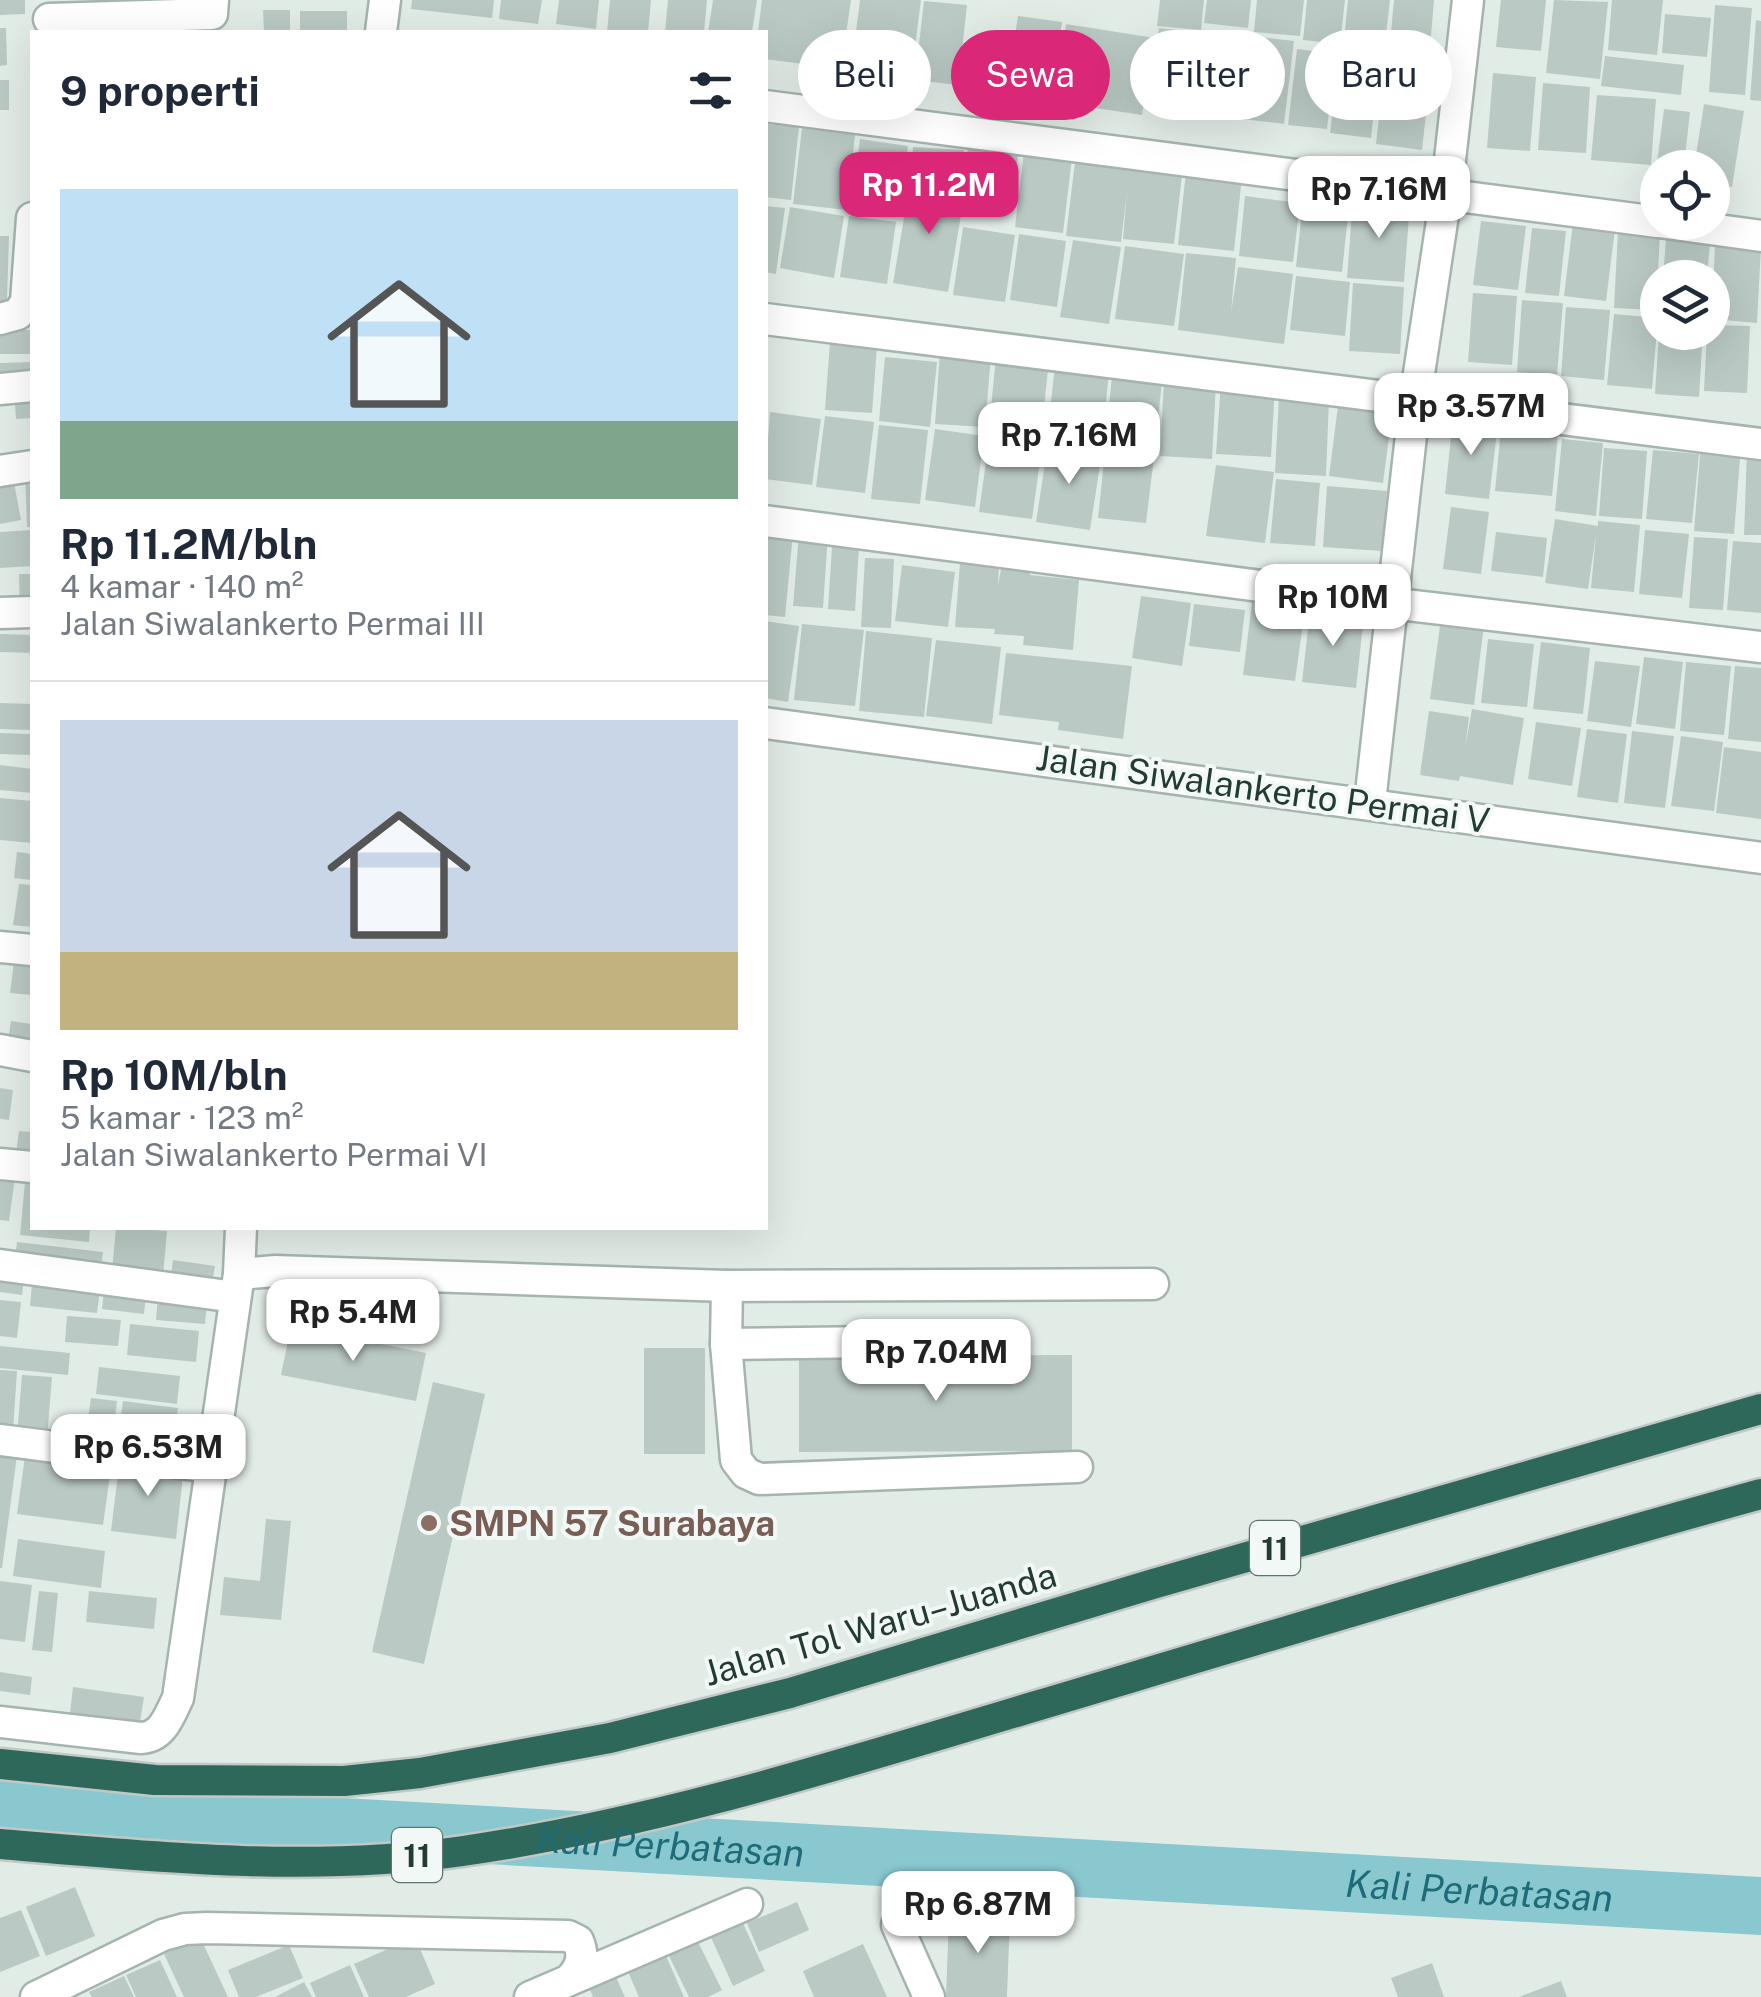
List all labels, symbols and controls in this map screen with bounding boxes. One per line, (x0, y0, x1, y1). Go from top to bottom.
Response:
chip: Beli (798, 30, 931, 120)
chip: Sewa (951, 30, 1110, 120)
chip: Filter (1130, 30, 1285, 120)
chip: Baru (1305, 30, 1452, 120)
icon: filters (683, 63, 738, 118)
text: 9 properti (60, 66, 260, 115)
map controls (1640, 150, 1730, 350)
button: locate (1640, 150, 1730, 240)
pin: Rp 11.2M (826, 152, 1032, 237)
pin: Rp 7.16M (1276, 156, 1482, 241)
text: Rp 11.2M (861, 166, 997, 203)
text: Rp 7.16M (1310, 170, 1448, 207)
icon: home (309, 254, 489, 434)
button: layers (1640, 260, 1730, 350)
pin: Rp 3.57M (1368, 373, 1574, 458)
text: Rp 3.57M (1396, 387, 1546, 424)
pin: Rp 7.16M (966, 402, 1172, 487)
text: Rp 7.16M (1000, 416, 1138, 453)
text: Rp 11.2M/bln (60, 519, 317, 568)
pin: Rp 10M (1252, 564, 1414, 649)
text: 4 kamar · 140 m² (60, 568, 304, 605)
text: Rp 10M (1277, 578, 1389, 615)
text: Jalan Siwalankerto Permai III (60, 605, 485, 642)
street label: Jalan Siwalankerto Permai V (1033, 737, 1493, 841)
icon: home (309, 785, 489, 965)
text: Rp 10M/bln (60, 1050, 288, 1099)
text: 5 kamar · 123 m² (60, 1099, 303, 1136)
text: Jalan Siwalankerto Permai VI (60, 1136, 488, 1173)
pin: Rp 5.4M (261, 1279, 445, 1364)
text: Rp 5.4M (288, 1293, 418, 1330)
pin: Rp 7.04M (833, 1319, 1039, 1404)
text: Rp 7.04M (864, 1333, 1008, 1370)
pin: Rp 6.53M (45, 1414, 251, 1499)
text: Rp 6.53M (73, 1428, 223, 1465)
place label: SMPN 57 Surabaya (449, 1503, 775, 1544)
marker: SMPN 57 Surabaya (418, 1512, 440, 1534)
road number: 11 (1250, 1521, 1300, 1575)
street label: Jalan Tol Waru–Juanda (699, 1554, 1061, 1694)
water label: Kali Perbatasan (535, 1815, 805, 1875)
road number: 11 (392, 1828, 442, 1882)
water label: Kali Perbatasan (1344, 1860, 1614, 1920)
pin: Rp 6.87M (875, 1871, 1081, 1956)
text: Rp 6.87M (904, 1885, 1052, 1922)

